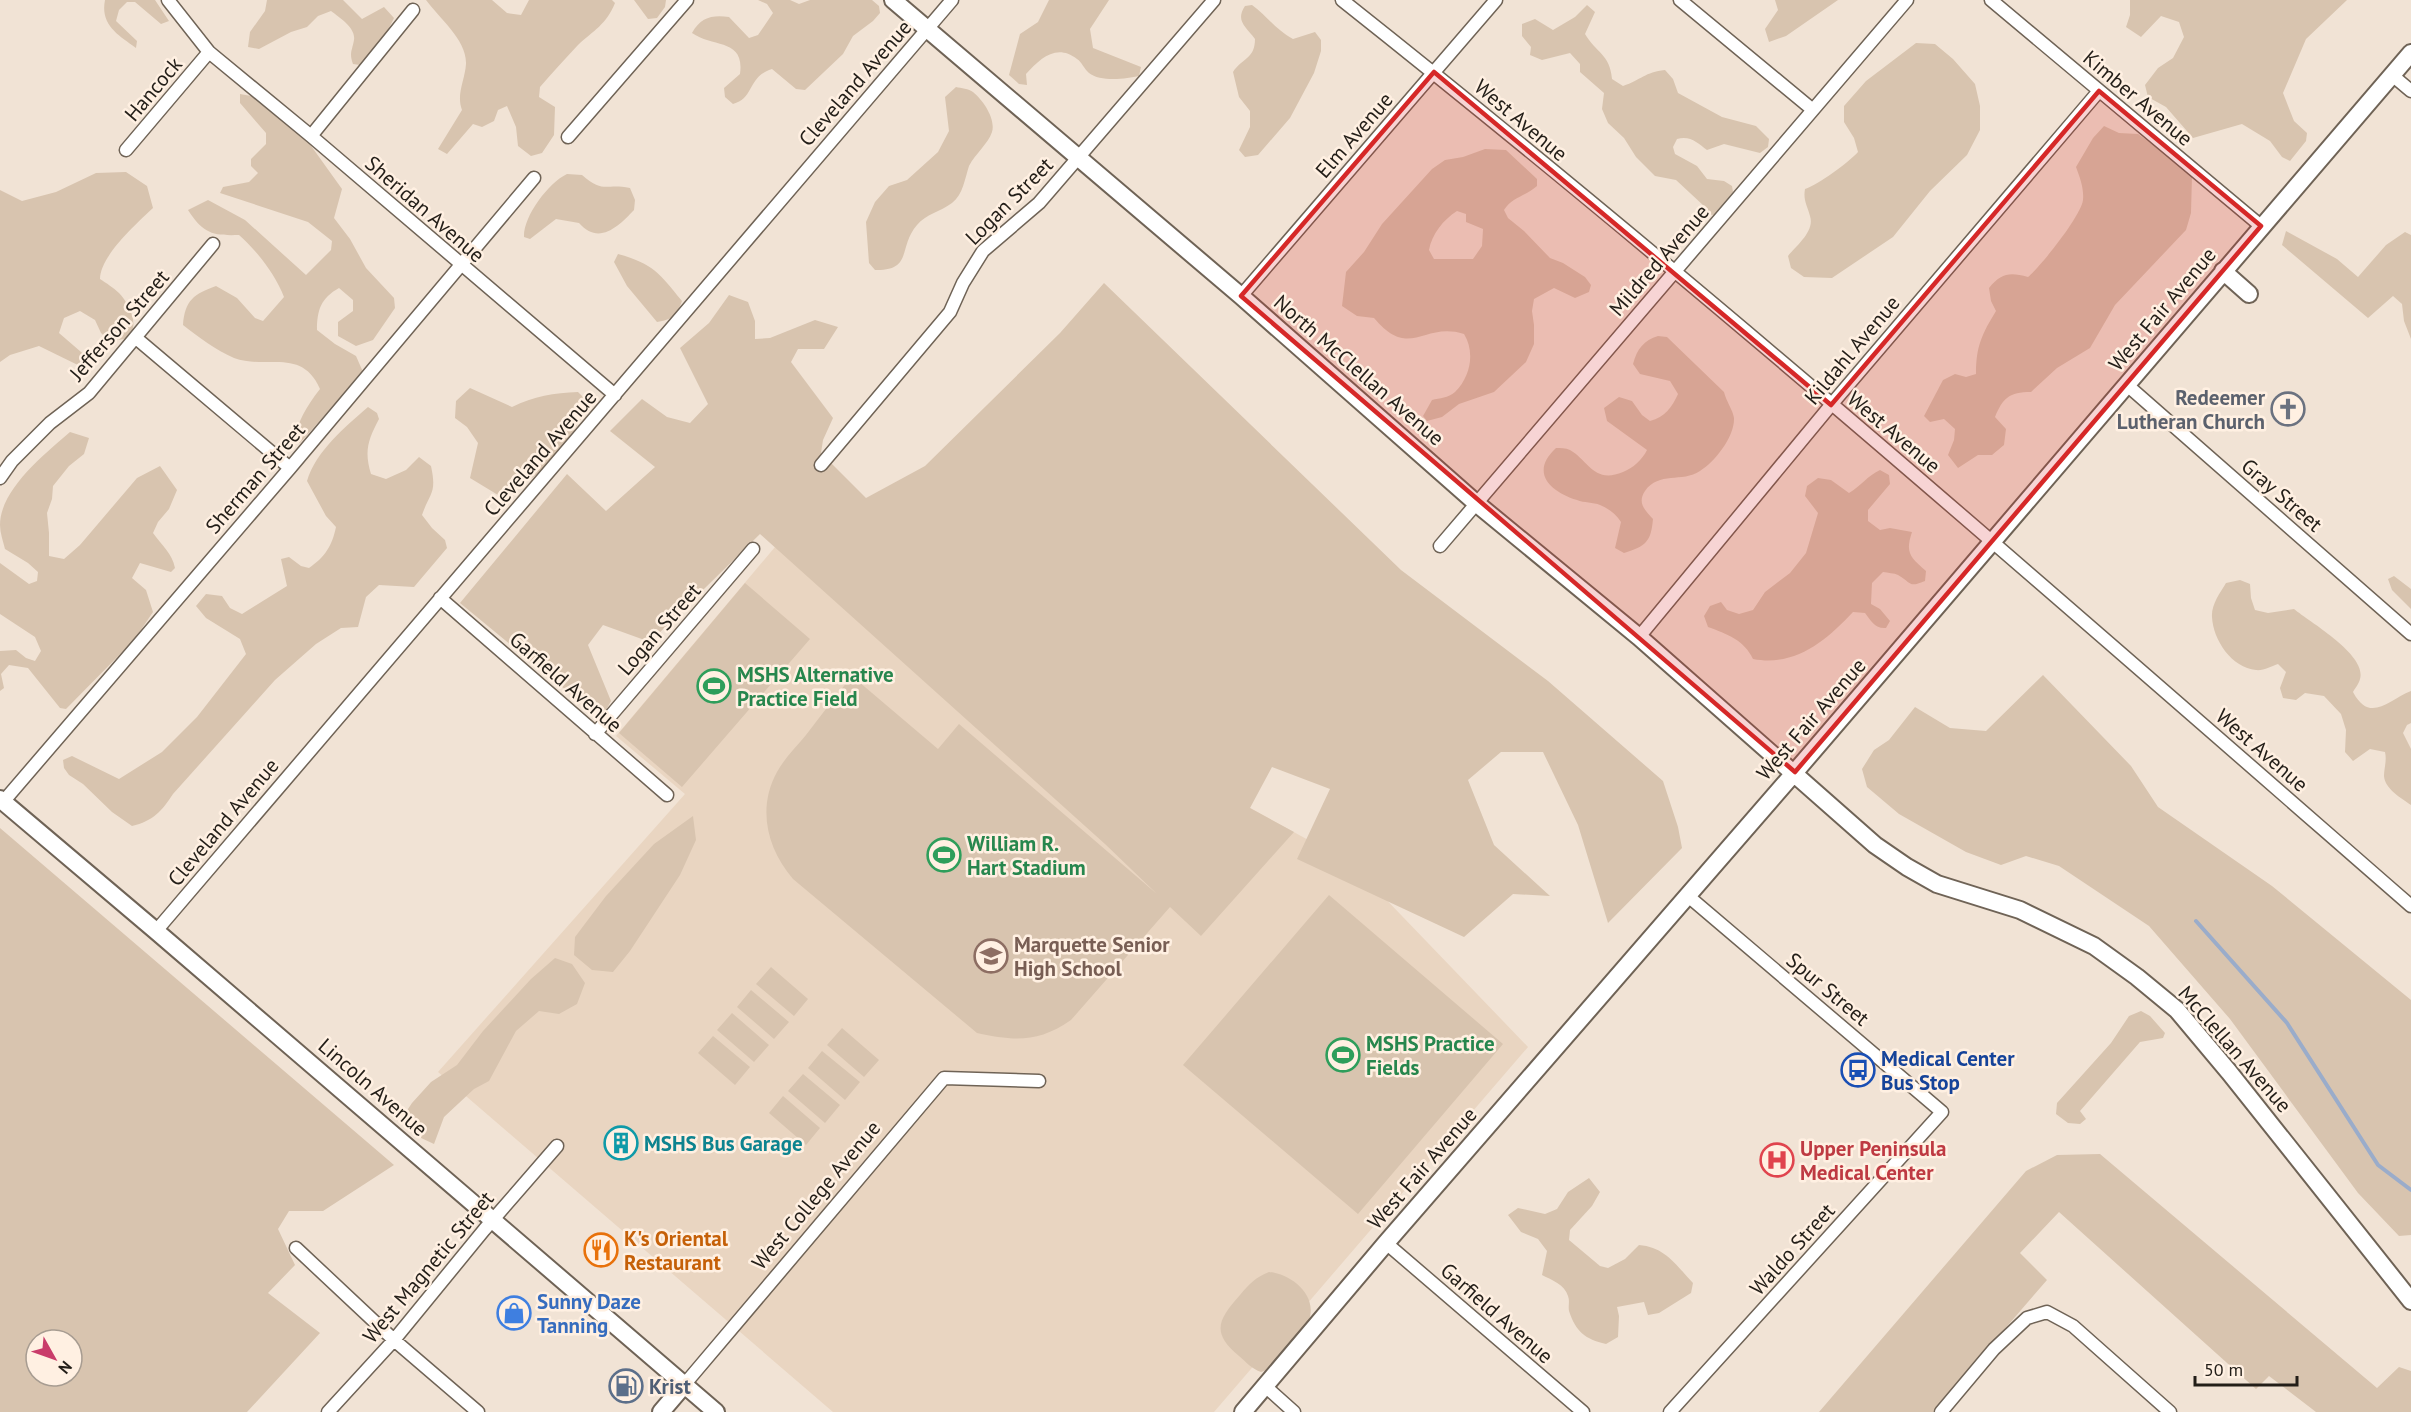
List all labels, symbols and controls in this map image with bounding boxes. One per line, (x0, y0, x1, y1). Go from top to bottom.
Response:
street label: Cleveland Avenue (793, 14, 917, 152)
street label: Kimber Avenue (2078, 44, 2198, 152)
street label: Hancock (118, 51, 188, 127)
street label: West Avenue (1469, 73, 1573, 167)
street label: Elm Avenue (1309, 87, 1399, 183)
street label: Sheridan Avenue (360, 150, 490, 268)
street label: Logan Street (959, 151, 1059, 251)
street label: Mildred Avenue (1603, 199, 1715, 321)
street label: West Fair Avenue (2102, 242, 2222, 376)
street label: Jefferson Street (63, 264, 175, 387)
street label: North McClellan Avenue (1268, 289, 1450, 451)
street label: Kildahl Avenue (1798, 290, 1906, 410)
street label: Cleveland Avenue (478, 384, 602, 522)
place label: Redeemer Lutheran Church (2117, 384, 2266, 435)
street label: West Avenue (1842, 385, 1946, 479)
church icon: Redeemer Lutheran Church (2270, 391, 2306, 427)
street label: Sherman Street (199, 417, 311, 539)
street label: Gray Street (2236, 452, 2328, 538)
street label: Logan Street (612, 577, 706, 681)
street label: Garfield Avenue (504, 626, 628, 738)
street label: West Fair Avenue (1751, 652, 1871, 786)
place label: MSHS Alternative Practice Field (737, 661, 894, 712)
sports icon: MSHS Alternative Practice Field (696, 668, 732, 704)
street label: West Avenue (2210, 703, 2314, 797)
street label: Cleveland Avenue (162, 753, 284, 891)
place label: William R. Hart Stadium (967, 830, 1086, 881)
sports icon: William R. Hart Stadium (926, 837, 962, 873)
place label: Marquette Senior High School (1014, 931, 1170, 982)
school or university icon: Marquette Senior High School (973, 938, 1009, 974)
street label: Spur Street (1781, 946, 1875, 1032)
street label: McClellan Avenue (2172, 980, 2298, 1118)
place label: MSHS Practice Fields (1366, 1030, 1495, 1081)
street label: Lincoln Avenue (313, 1032, 433, 1142)
sports icon: MSHS Practice Fields (1325, 1037, 1361, 1073)
place label: Medical Center Bus Stop (1881, 1045, 2015, 1096)
bus stop icon: Medical Center Bus Stop (1840, 1052, 1876, 1088)
street label: West Fair Avenue (1362, 1101, 1482, 1235)
street label: West College Avenue (746, 1115, 886, 1275)
building icon: MSHS Bus Garage (603, 1125, 639, 1161)
place label: MSHS Bus Garage (644, 1130, 803, 1157)
place label: Upper Peninsula Medical Center (1800, 1135, 1946, 1186)
hospital icon: Upper Peninsula Medical Center (1759, 1142, 1795, 1178)
street label: West Magnetic Street (357, 1185, 499, 1349)
street label: Waldo Street (1744, 1197, 1840, 1301)
place label: K's Oriental Restaurant (624, 1225, 729, 1276)
restaurant icon: K's Oriental Restaurant (583, 1232, 619, 1268)
street label: Garfield Avenue (1435, 1257, 1559, 1369)
place label: Sunny Daze Tanning (537, 1288, 641, 1339)
shop icon: Sunny Daze Tanning (496, 1295, 532, 1331)
north arrow (24, 1328, 84, 1388)
scale bar (2195, 1349, 2297, 1387)
text: N (54, 1357, 77, 1378)
text: 50 m (2204, 1358, 2243, 1381)
fuel station icon: Krist (608, 1368, 644, 1404)
place label: Krist (649, 1373, 691, 1400)

